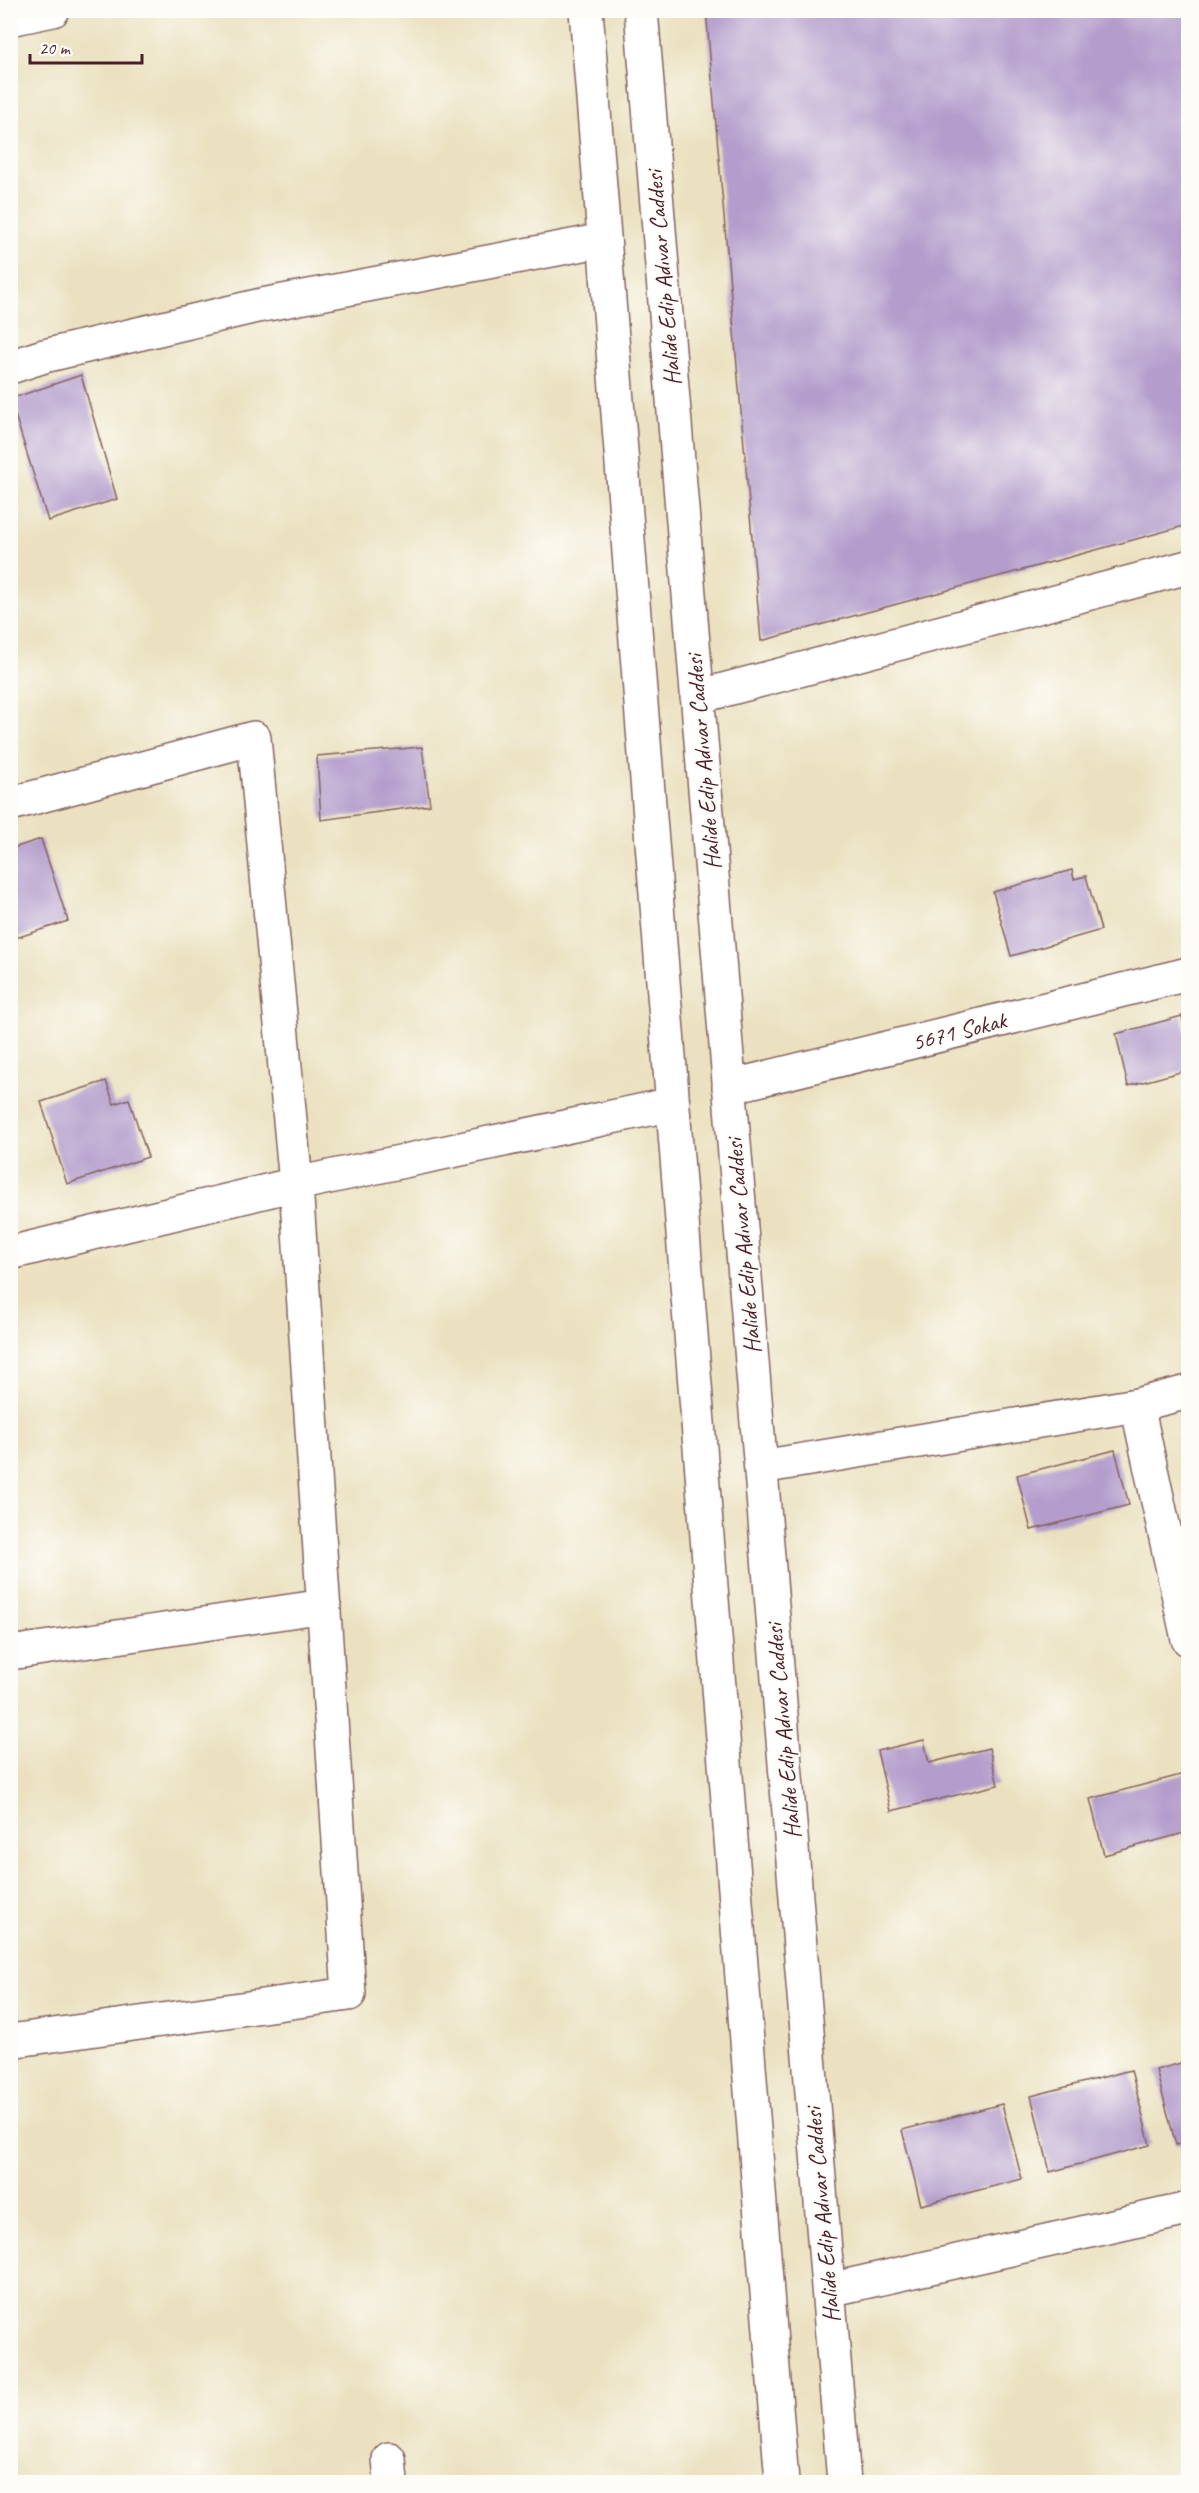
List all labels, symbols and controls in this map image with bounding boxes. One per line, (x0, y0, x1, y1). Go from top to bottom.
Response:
scale bar (30, 27, 142, 65)
text: 20 m (39, 37, 72, 59)
street label: Halide Edip Adıvar Caddesi (638, 167, 687, 387)
street label: Halide Edip Adıvar Caddesi (678, 651, 727, 871)
street label: 5671 Sokak (909, 1004, 1011, 1057)
street label: Halide Edip Adıvar Caddesi (718, 1135, 767, 1355)
street label: Halide Edip Adıvar Caddesi (758, 1620, 807, 1840)
street label: Halide Edip Adıvar Caddesi (797, 2104, 846, 2324)

